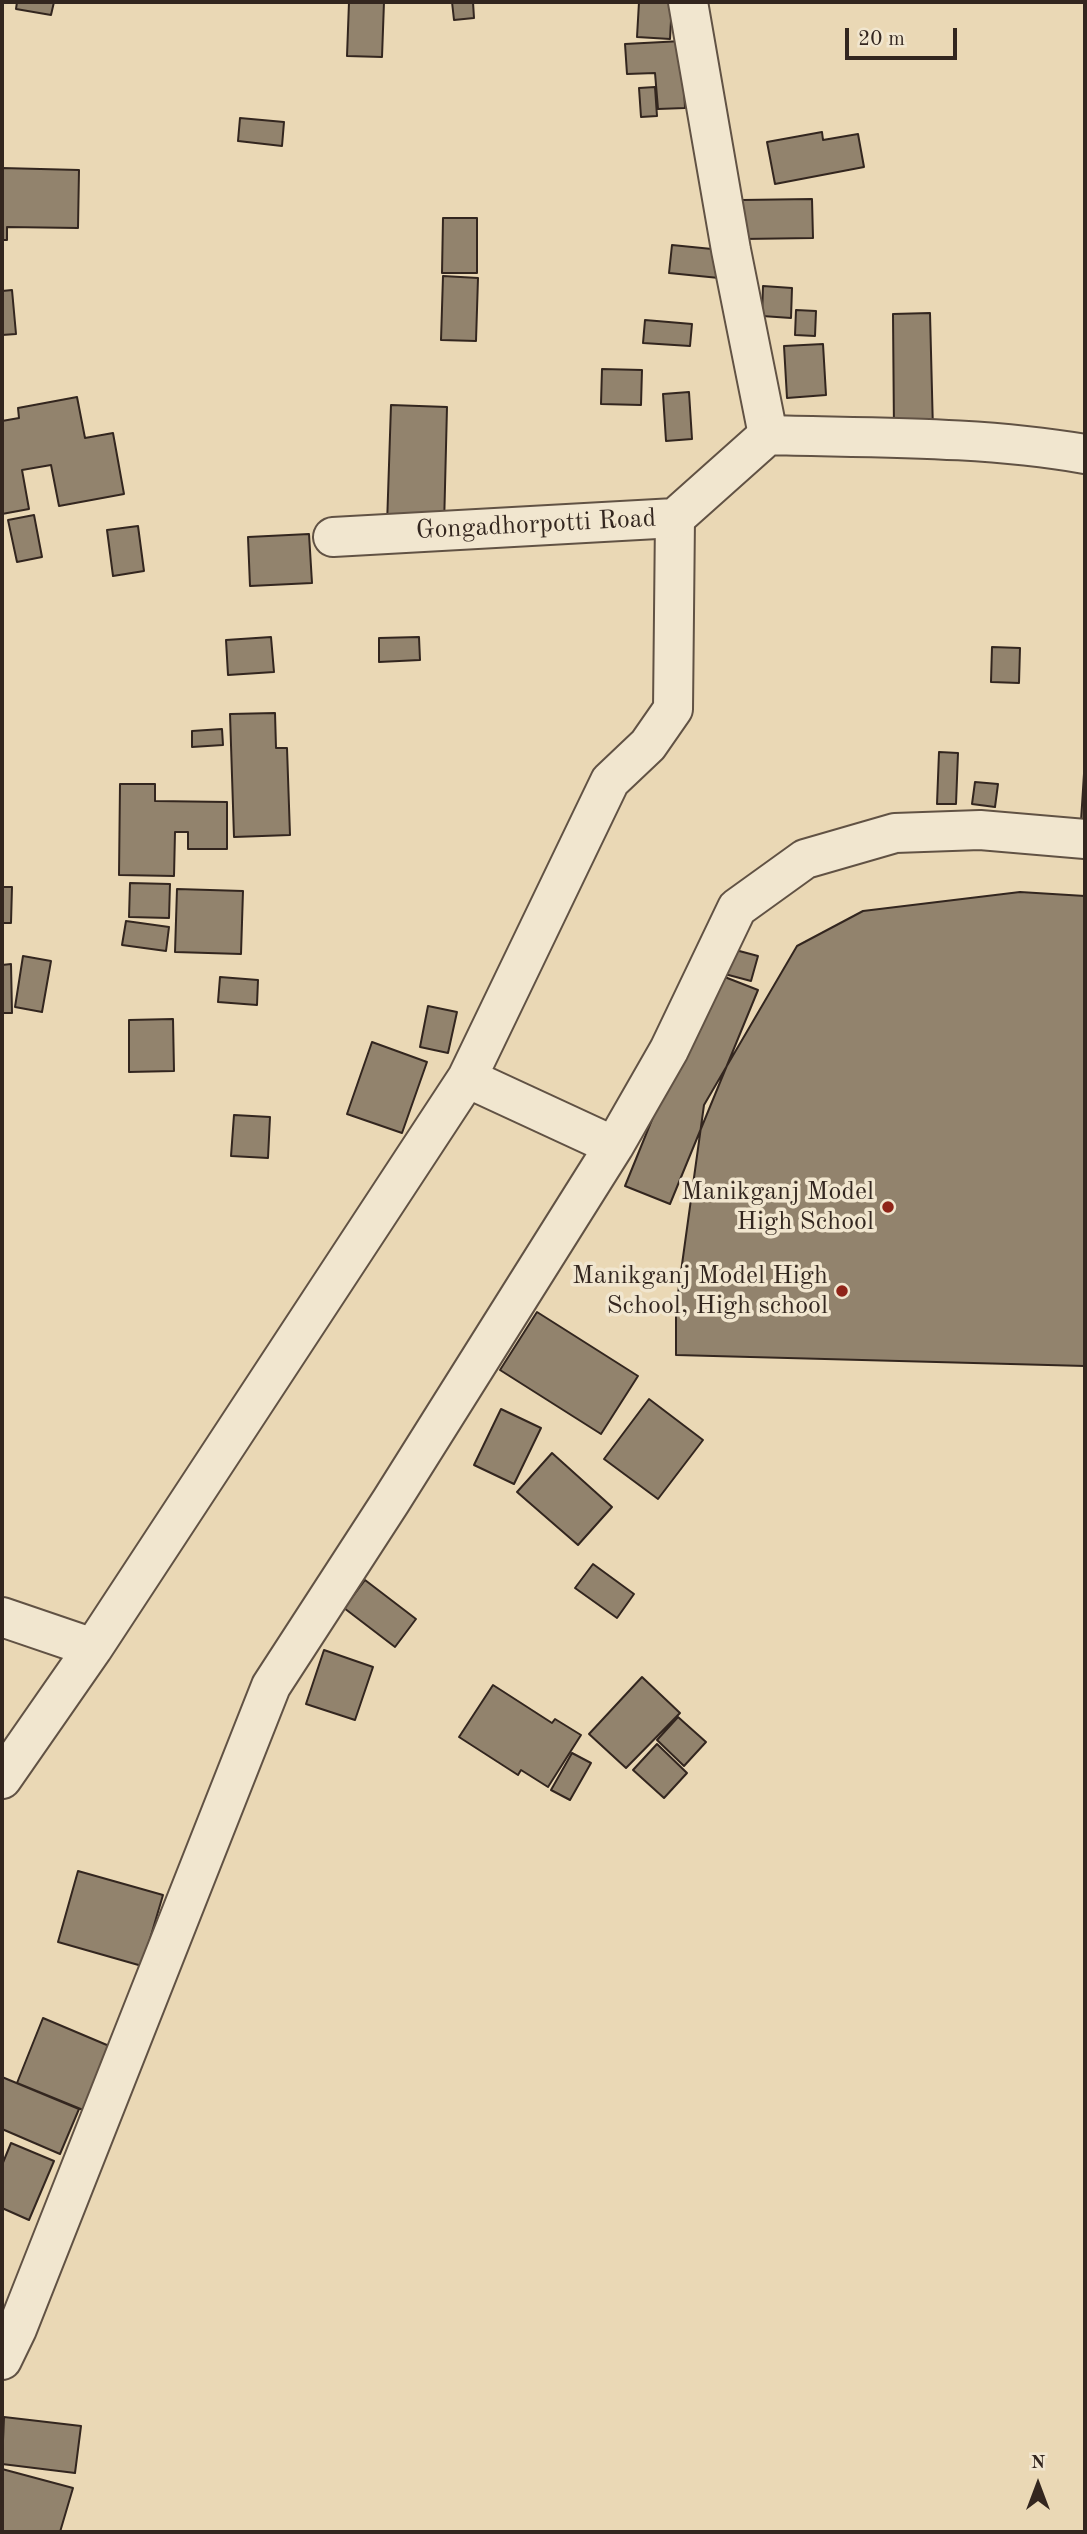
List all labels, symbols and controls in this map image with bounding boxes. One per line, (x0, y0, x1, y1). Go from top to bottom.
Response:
scale bar (849, 14, 961, 58)
text: 20 m (858, 29, 905, 50)
street label: Gongadhorpotti Road (415, 503, 657, 547)
place label: Manikganj Model High School (681, 1176, 874, 1238)
marker: Manikganj Model High School (880, 1199, 896, 1215)
place label: Manikganj Model High School, High school (572, 1260, 828, 1322)
marker: Manikganj Model High School, High school (834, 1283, 850, 1299)
north arrow (1003, 2450, 1073, 2520)
text: N (1031, 2454, 1045, 2473)

